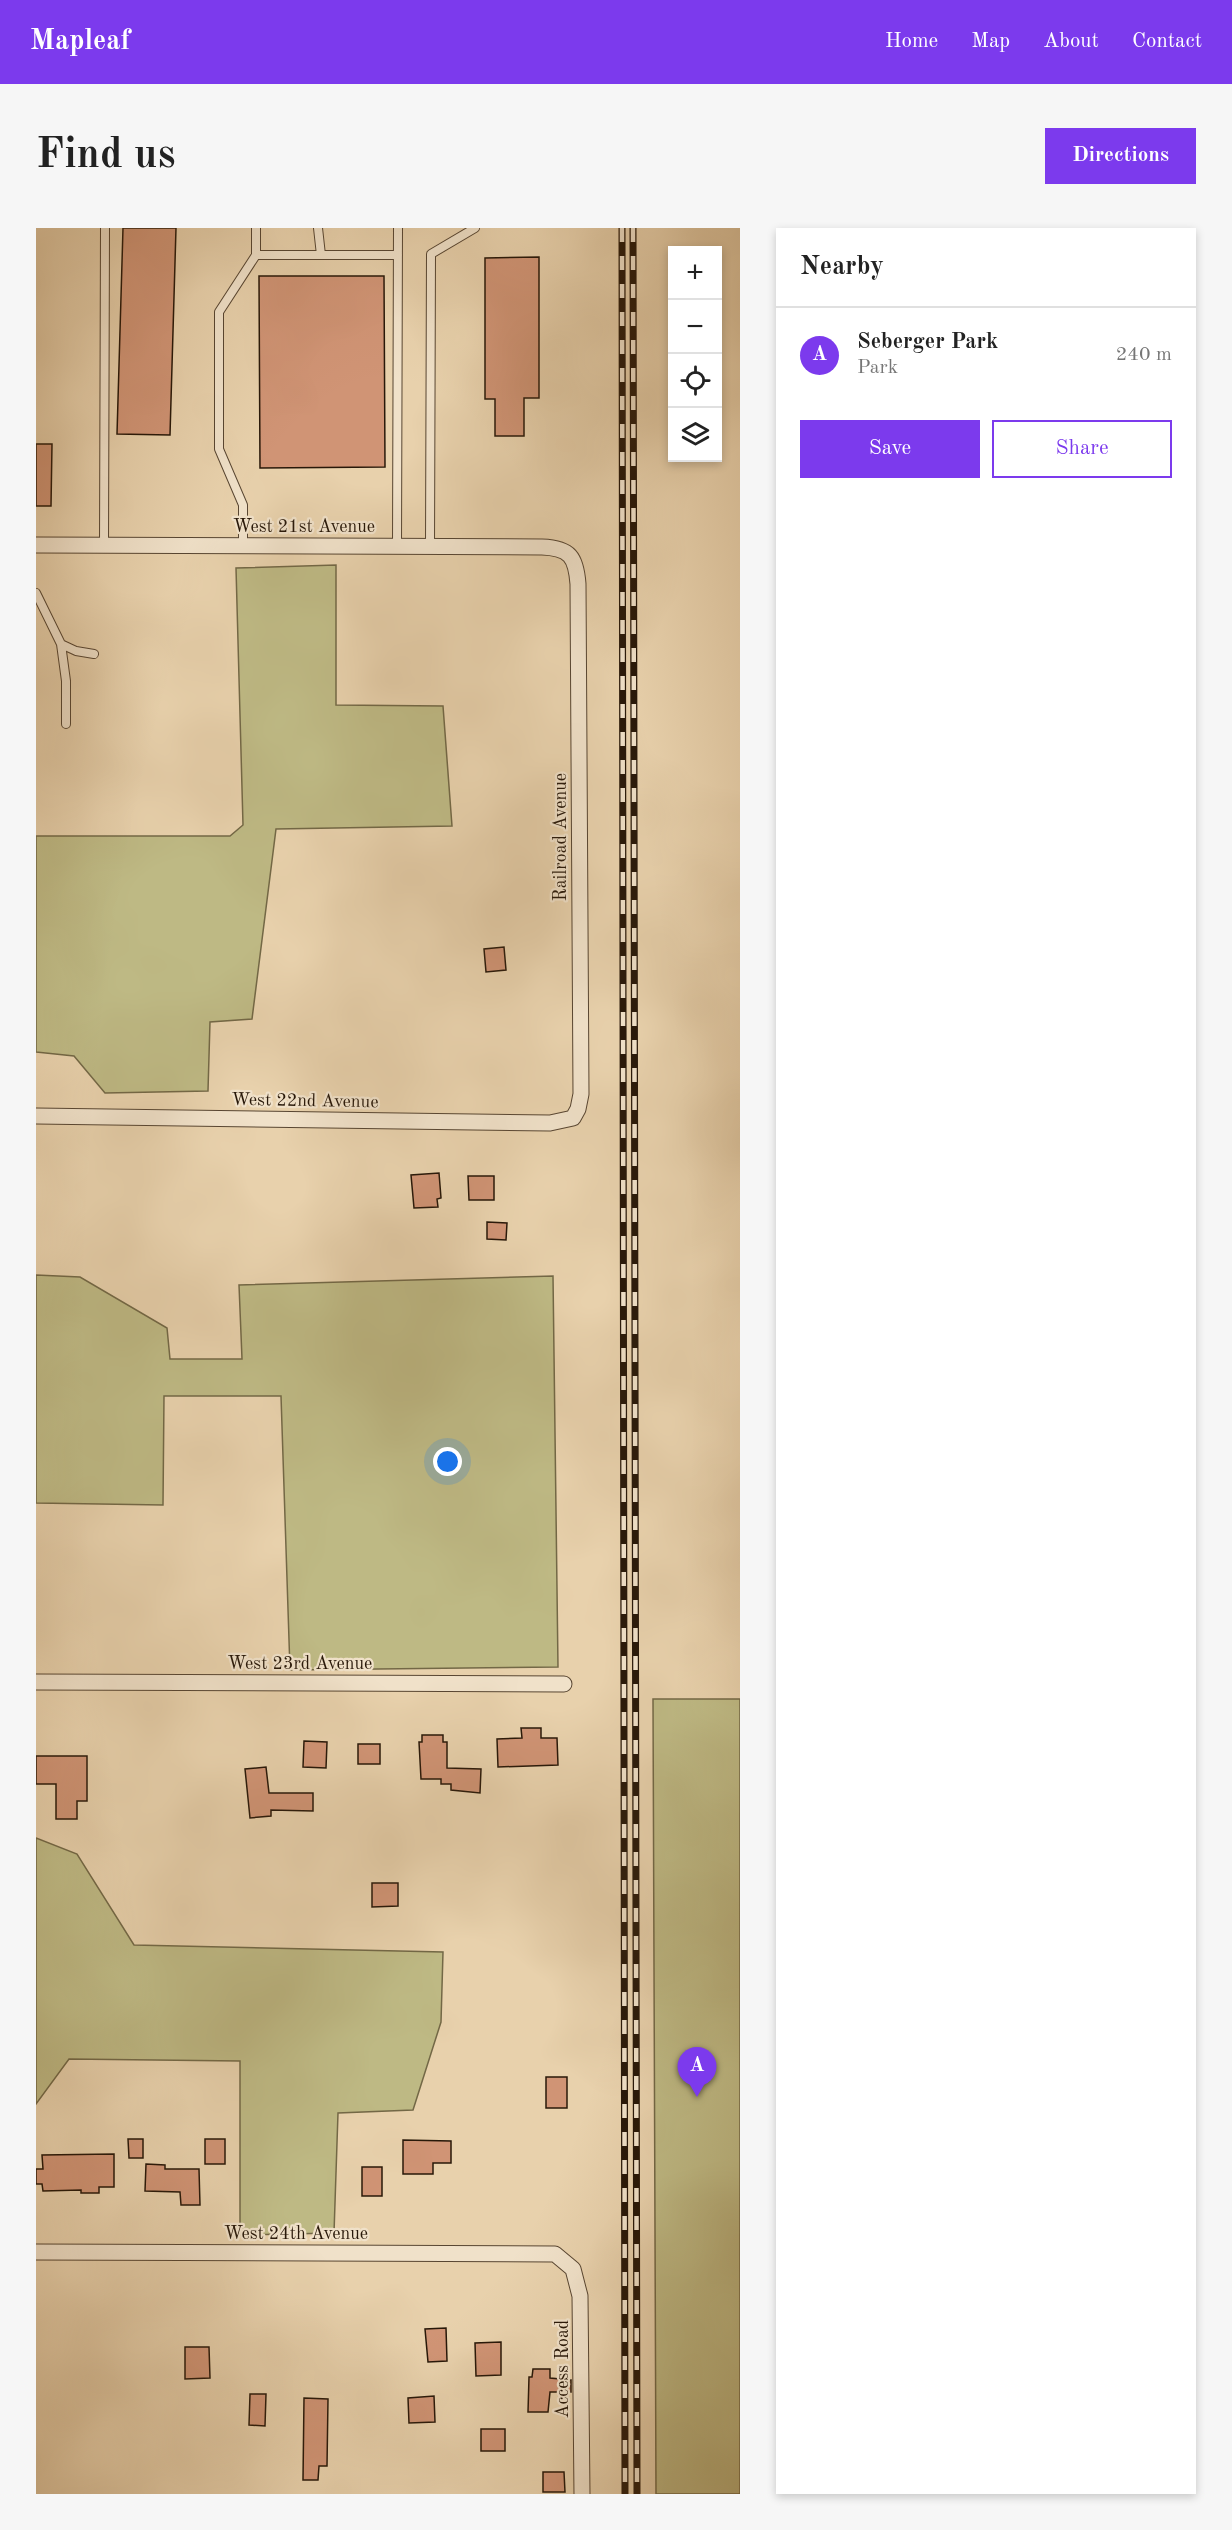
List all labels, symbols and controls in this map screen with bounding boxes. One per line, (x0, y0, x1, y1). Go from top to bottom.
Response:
text: Mapleaf (30, 28, 130, 56)
text: Home (885, 31, 938, 52)
text: Map (971, 31, 1010, 52)
text: About (1043, 31, 1099, 52)
text: Contact (1132, 31, 1202, 52)
button: Directions (1045, 128, 1196, 184)
text: Find us (36, 135, 175, 177)
map controls (668, 246, 722, 462)
button: + (668, 246, 722, 300)
text: Nearby (800, 254, 884, 280)
button: − (668, 300, 722, 354)
text: Seberger Park (857, 331, 998, 353)
text: A (812, 345, 827, 365)
text: 240 m (1116, 345, 1172, 365)
button: locate (668, 354, 722, 408)
text: Park (857, 358, 898, 378)
button: layers (668, 408, 722, 462)
button: Save (800, 420, 980, 478)
button: Share (992, 420, 1172, 478)
street label: West 21st Avenue (233, 518, 375, 536)
street label: Railroad Avenue (552, 773, 570, 901)
street label: West 22nd Avenue (231, 1091, 379, 1111)
your location (433, 1447, 462, 1476)
street label: West 23rd Avenue (228, 1655, 372, 1673)
pin: A (678, 2048, 716, 2097)
street label: West 24th Avenue (224, 2225, 368, 2243)
street label: Access Road (554, 2320, 572, 2418)

